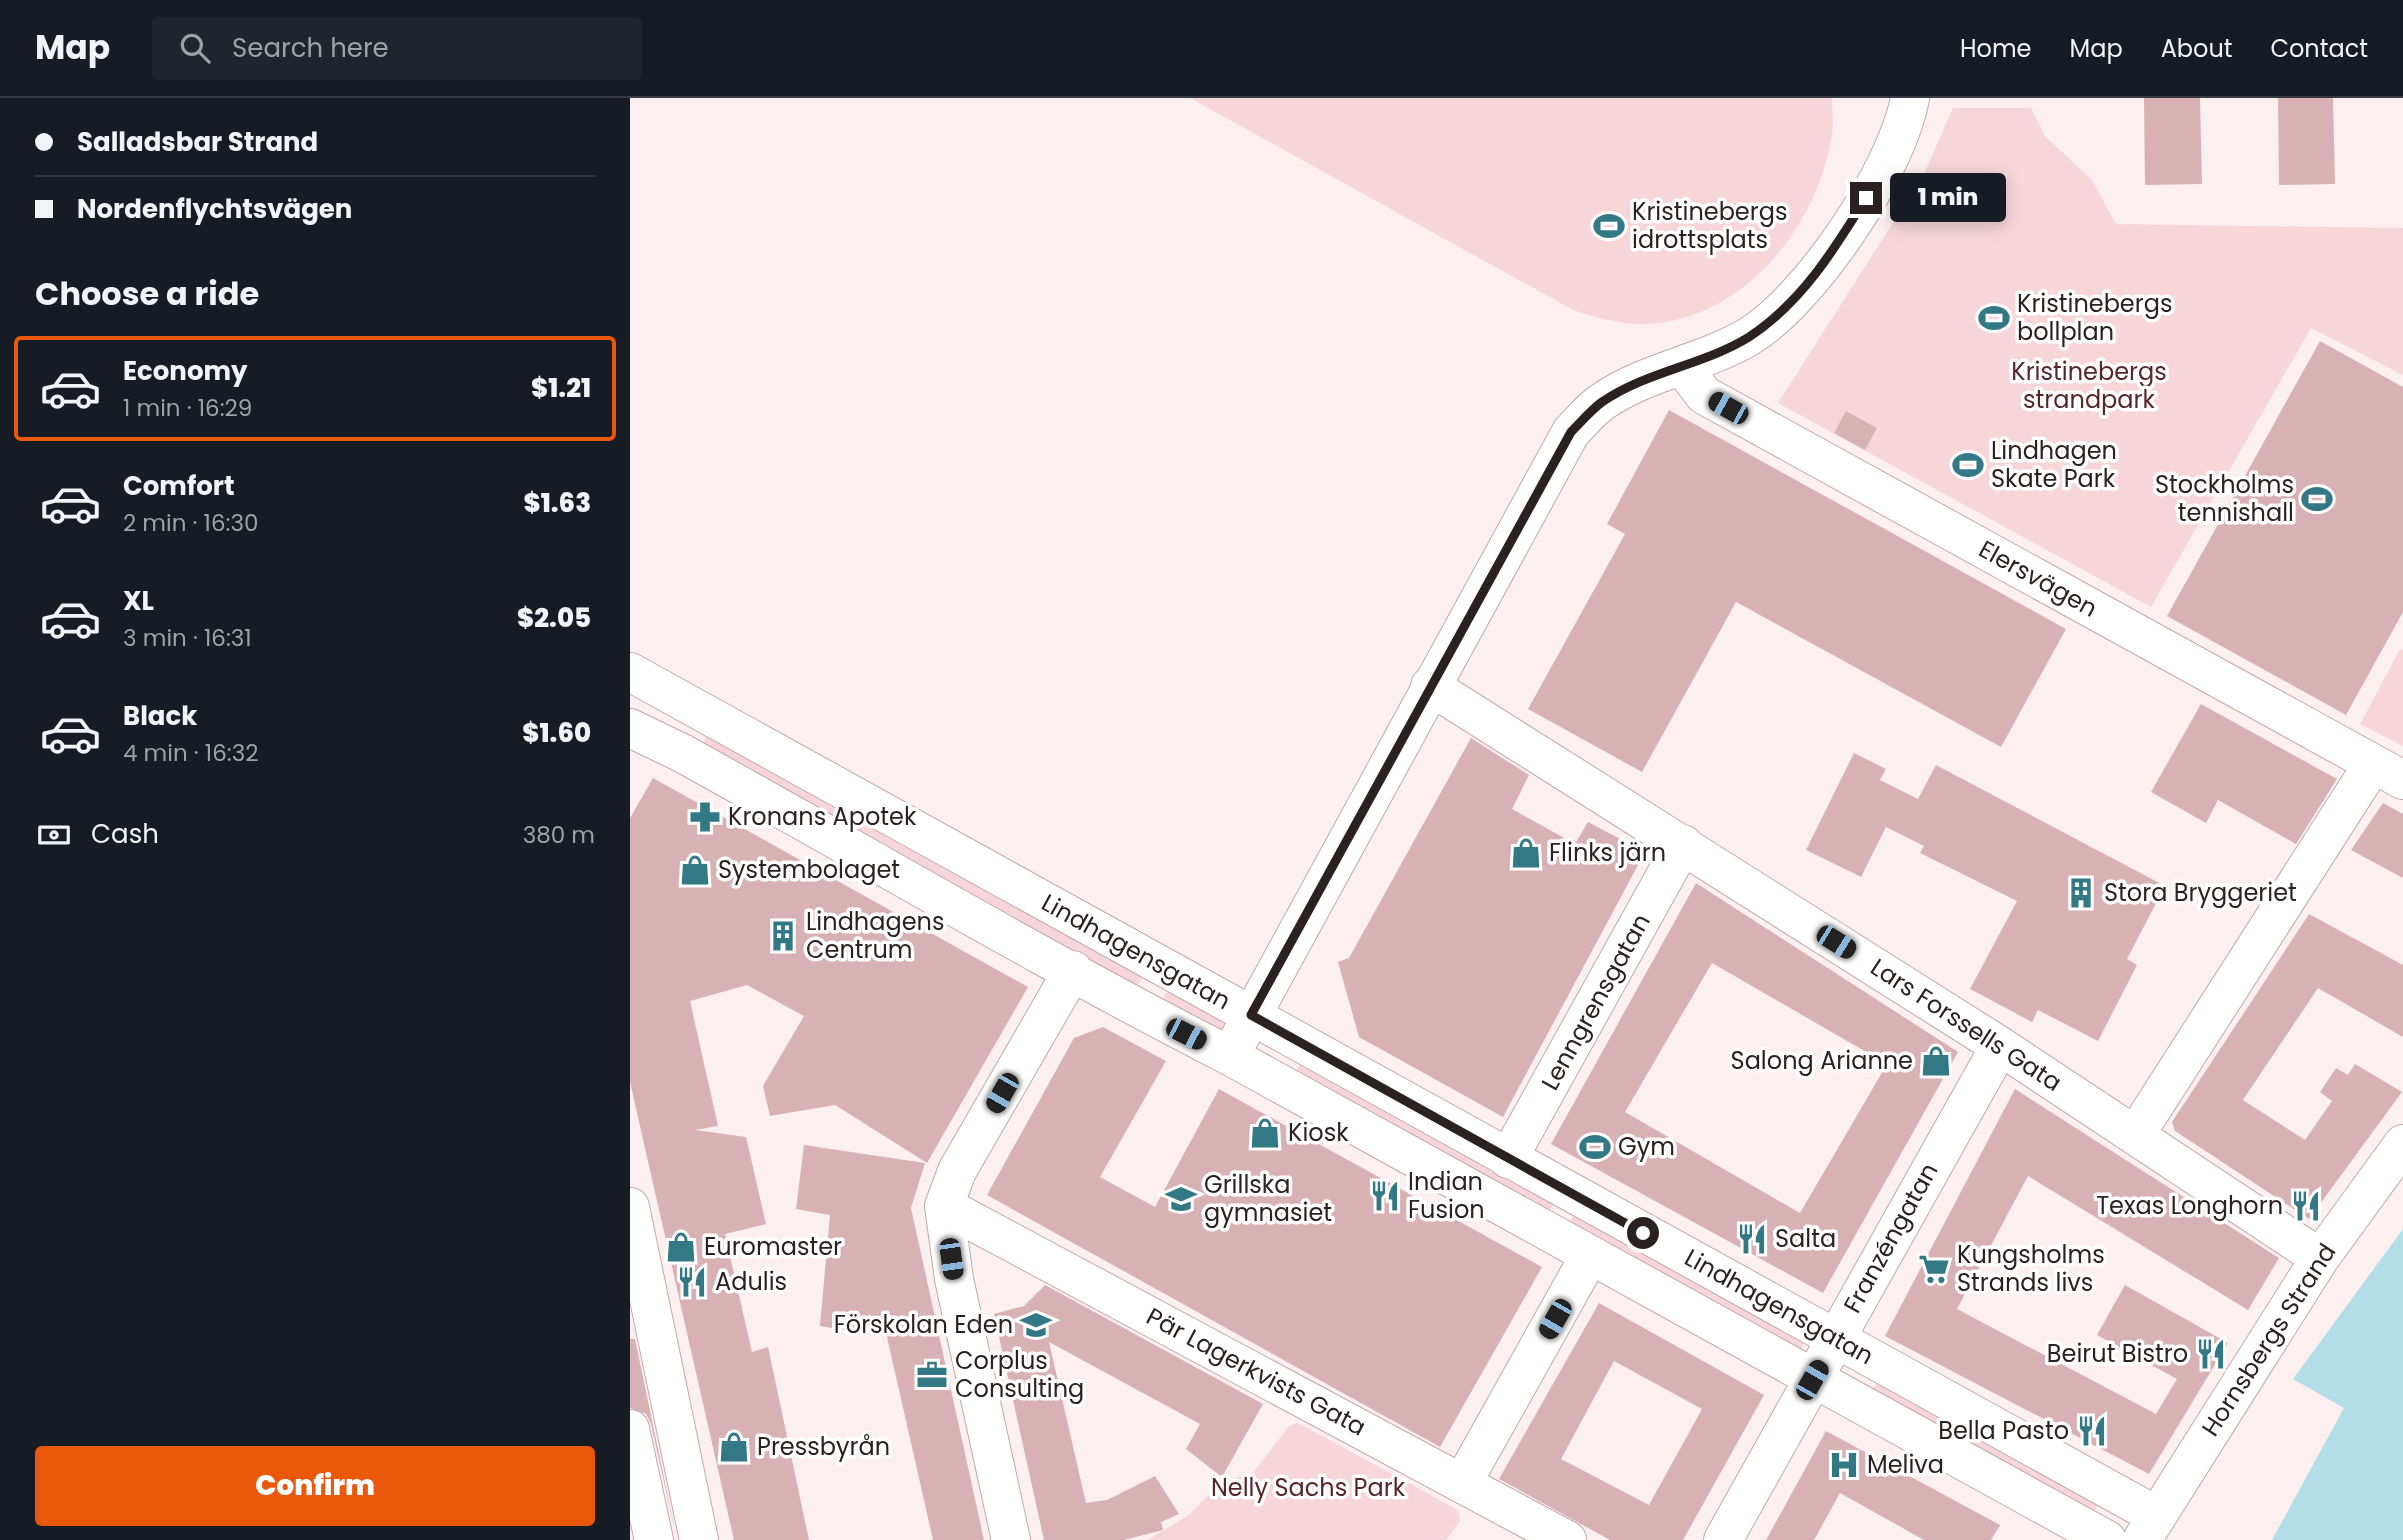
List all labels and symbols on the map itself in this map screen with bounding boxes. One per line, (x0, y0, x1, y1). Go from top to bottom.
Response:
callout: 1 min (1890, 174, 2006, 222)
route end (1850, 182, 1882, 214)
place label: Kristinebergs idrottsplats (1632, 195, 1787, 256)
sports icon: Kristinebergs idrottsplats (1592, 209, 1626, 243)
place label: Kristinebergs bollplan (2017, 287, 2172, 348)
sports icon: Kristinebergs bollplan (1977, 301, 2011, 335)
park label: Kristinebergs strandpark (2011, 355, 2167, 416)
car (1705, 389, 1752, 427)
place label: Lindhagen Skate Park (1991, 434, 2117, 495)
sports icon: Lindhagen Skate Park (1951, 448, 1985, 482)
place label: Stockholms tennishall (2155, 468, 2294, 529)
sports icon: Stockholms tennishall (2300, 482, 2334, 516)
street label: Elersvägen (1973, 532, 2103, 625)
pharmacy icon: Kronans Apotek (688, 800, 722, 834)
place label: Kronans Apotek (728, 800, 917, 833)
shop icon: Flinks järn (1509, 836, 1543, 870)
place label: Flinks järn (1549, 836, 1666, 869)
shop icon: Systembolaget (678, 853, 712, 887)
place label: Systembolaget (718, 853, 900, 886)
building icon: Stora Bryggeriet (2064, 876, 2098, 910)
place label: Stora Bryggeriet (2104, 876, 2297, 909)
street label: Lindhagensgatan (1036, 886, 1237, 1017)
place label: Lindhagens Centrum (806, 905, 944, 966)
street label: Lenngrensgatan (1533, 908, 1658, 1096)
building icon: Lindhagens Centrum (766, 919, 800, 953)
car (1813, 922, 1860, 962)
street label: Lars Forssells Gata (1864, 950, 2068, 1099)
car (1163, 1015, 1210, 1053)
place label: Salong Arianne (1731, 1044, 1913, 1077)
shop icon: Salong Arianne (1919, 1044, 1953, 1078)
car (983, 1070, 1022, 1116)
shop icon: Kiosk (1248, 1116, 1282, 1150)
place label: Kiosk (1288, 1116, 1349, 1149)
sports icon: Gym (1578, 1130, 1612, 1164)
place label: Gym (1618, 1130, 1675, 1163)
street label: Franzéngatan (1836, 1157, 1945, 1319)
place label: Indian Fusion (1408, 1165, 1485, 1226)
place label: Grillska gymnasiet (1204, 1168, 1332, 1229)
restaurant icon: Indian Fusion (1368, 1179, 1402, 1213)
school or university icon: Grillska gymnasiet (1164, 1182, 1198, 1216)
place label: Texas Longhorn (2096, 1189, 2283, 1222)
restaurant icon: Texas Longhorn (2289, 1189, 2323, 1223)
route start (1627, 1217, 1659, 1249)
restaurant icon: Salta (1735, 1222, 1769, 1256)
place label: Salta (1775, 1222, 1836, 1255)
shop icon: Euromaster (664, 1230, 698, 1264)
place label: Euromaster (704, 1230, 842, 1263)
car (938, 1237, 965, 1281)
street label: Hornsbergs Strand (2194, 1237, 2343, 1442)
place label: Kungsholms Strands livs (1957, 1238, 2105, 1299)
street label: Lindhagensgatan (1679, 1241, 1880, 1372)
supermarket icon: Kungsholms Strands livs (1917, 1252, 1951, 1286)
restaurant icon: Adulis (675, 1265, 709, 1299)
place label: Adulis (715, 1265, 787, 1298)
car (1536, 1296, 1575, 1342)
street label: Pär Lagerkvists Gata (1141, 1300, 1372, 1443)
place label: Förskolan Eden (834, 1308, 1013, 1341)
school or university icon: Förskolan Eden (1019, 1308, 1053, 1342)
place label: Beirut Bistro (2047, 1337, 2188, 1370)
restaurant icon: Beirut Bistro (2194, 1337, 2228, 1371)
place label: Corplus Consulting (955, 1344, 1084, 1405)
car (1793, 1357, 1832, 1403)
office icon: Corplus Consulting (915, 1358, 949, 1392)
place label: Bella Pasto (1938, 1414, 2069, 1447)
restaurant icon: Bella Pasto (2075, 1414, 2109, 1448)
shop icon: Pressbyrån (717, 1430, 751, 1464)
place label: Pressbyrån (757, 1430, 890, 1463)
hospital icon: Meliva (1827, 1448, 1861, 1482)
place label: Meliva (1867, 1448, 1944, 1481)
park label: Nelly Sachs Park (1211, 1471, 1406, 1504)

